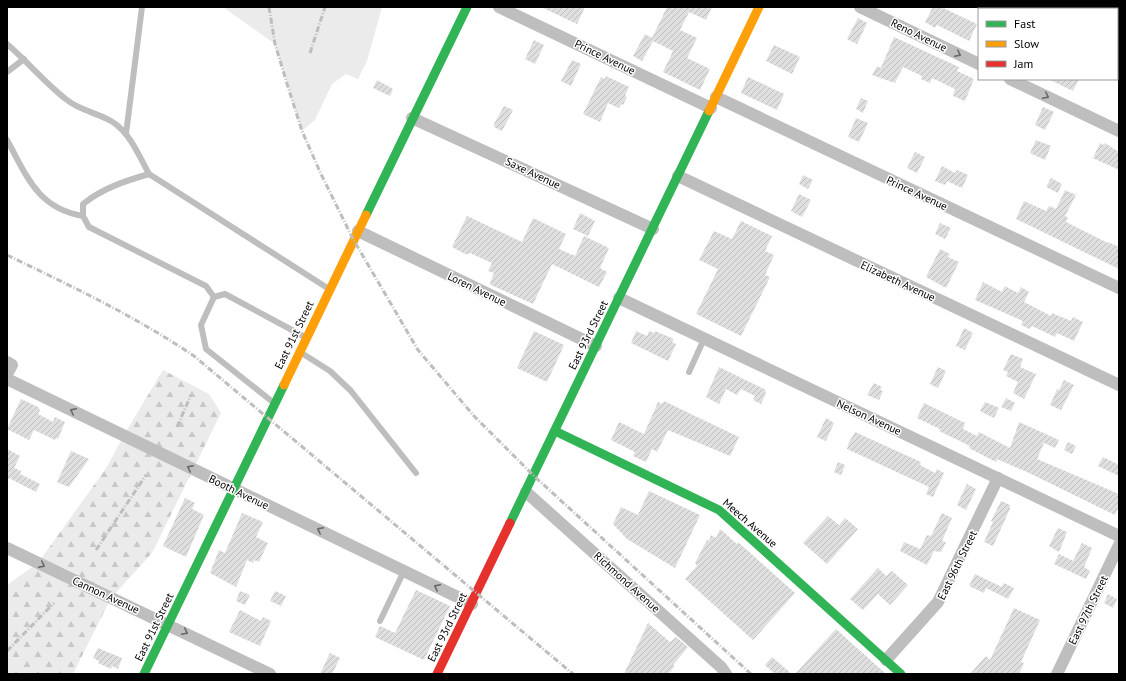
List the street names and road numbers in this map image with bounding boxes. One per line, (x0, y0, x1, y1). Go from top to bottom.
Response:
street label: Reno Avenue (889, 15, 950, 55)
street label: Prince Avenue (572, 36, 638, 78)
street label: Saxe Avenue (503, 154, 563, 192)
street label: Prince Avenue (884, 173, 950, 213)
street label: Elizabeth Avenue (858, 258, 938, 305)
street label: Loren Avenue (446, 269, 509, 309)
street label: East 91st Street (271, 298, 317, 371)
street label: East 93rd Street (565, 298, 611, 372)
street label: Nelson Avenue (834, 396, 904, 438)
street label: Booth Avenue (207, 471, 272, 513)
street label: Meech Avenue (720, 496, 780, 551)
street label: East 96th Street (934, 528, 980, 602)
street label: Richmond Avenue (591, 549, 663, 616)
street label: Cannon Avenue (70, 573, 142, 617)
street label: East 97th Street (1065, 573, 1111, 647)
street label: East 91st Street (131, 590, 177, 663)
street label: East 93rd Street (424, 590, 470, 664)

